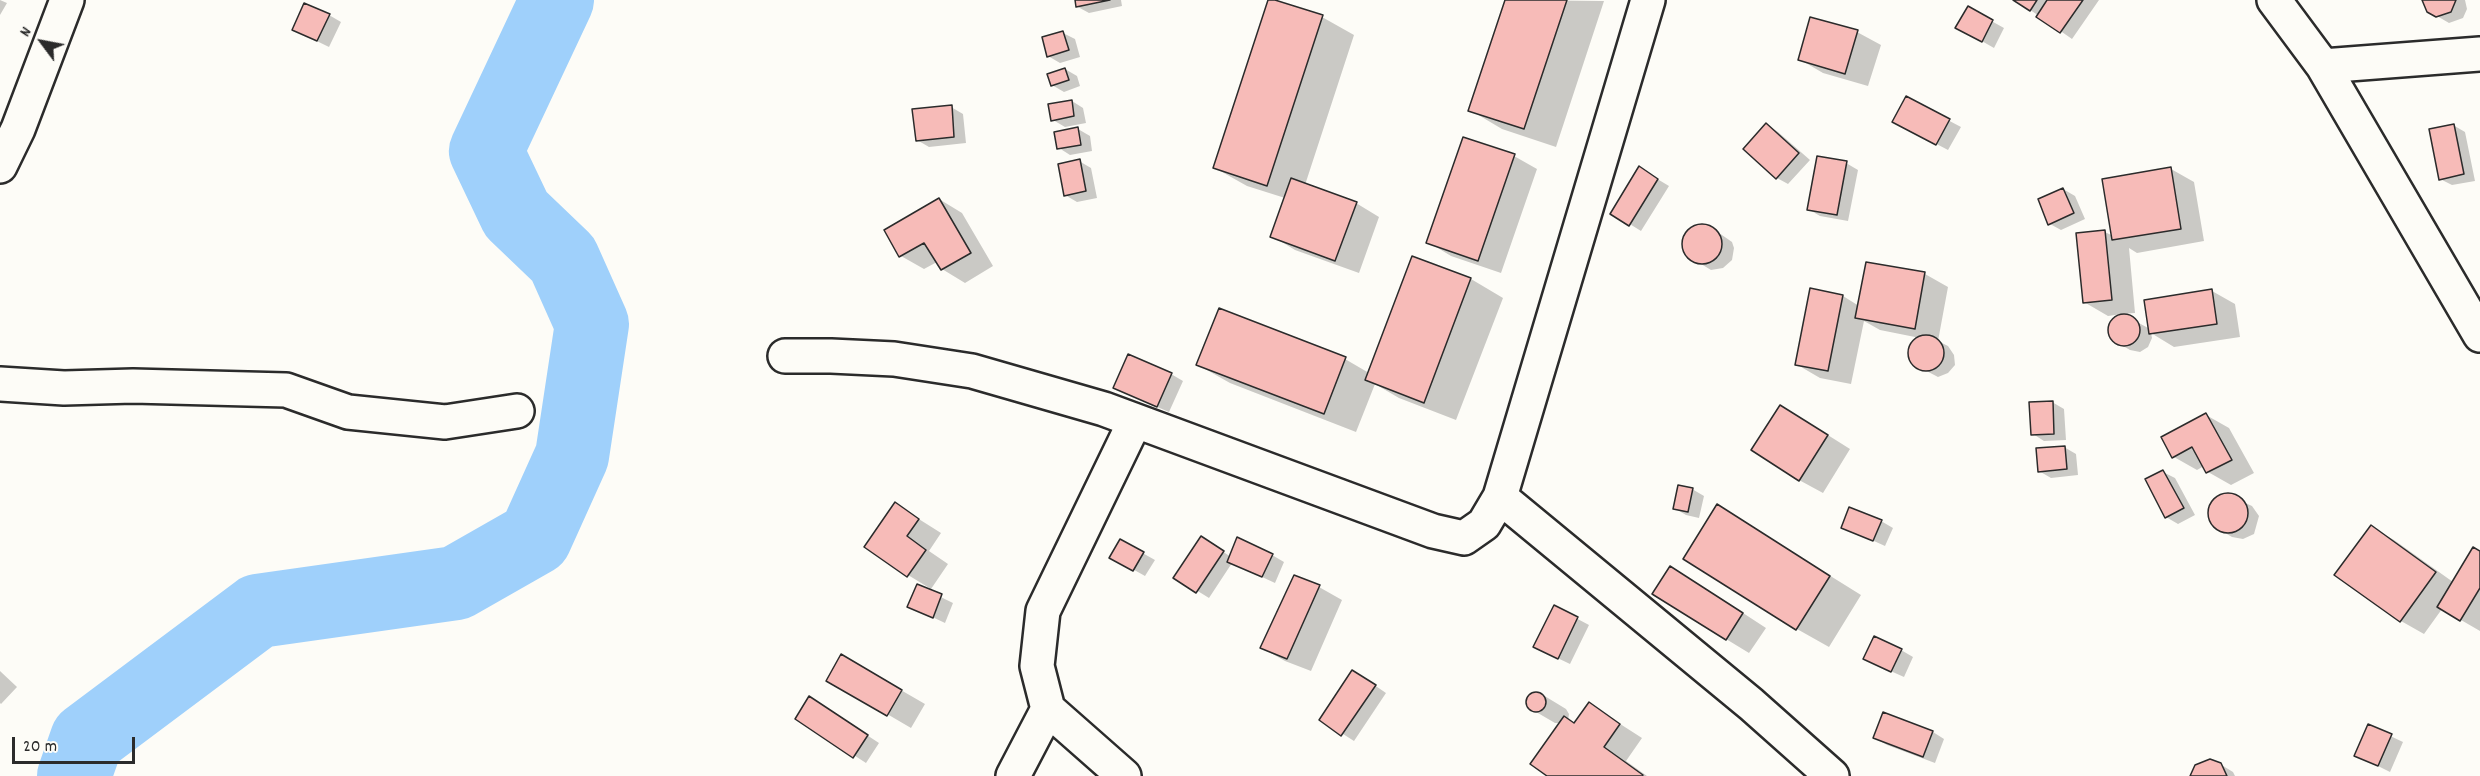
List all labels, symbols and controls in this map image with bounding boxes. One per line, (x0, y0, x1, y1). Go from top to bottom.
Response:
north arrow (12, 12, 72, 72)
text: N (14, 23, 38, 42)
scale bar (15, 725, 138, 763)
text: 20 m (23, 735, 57, 760)

